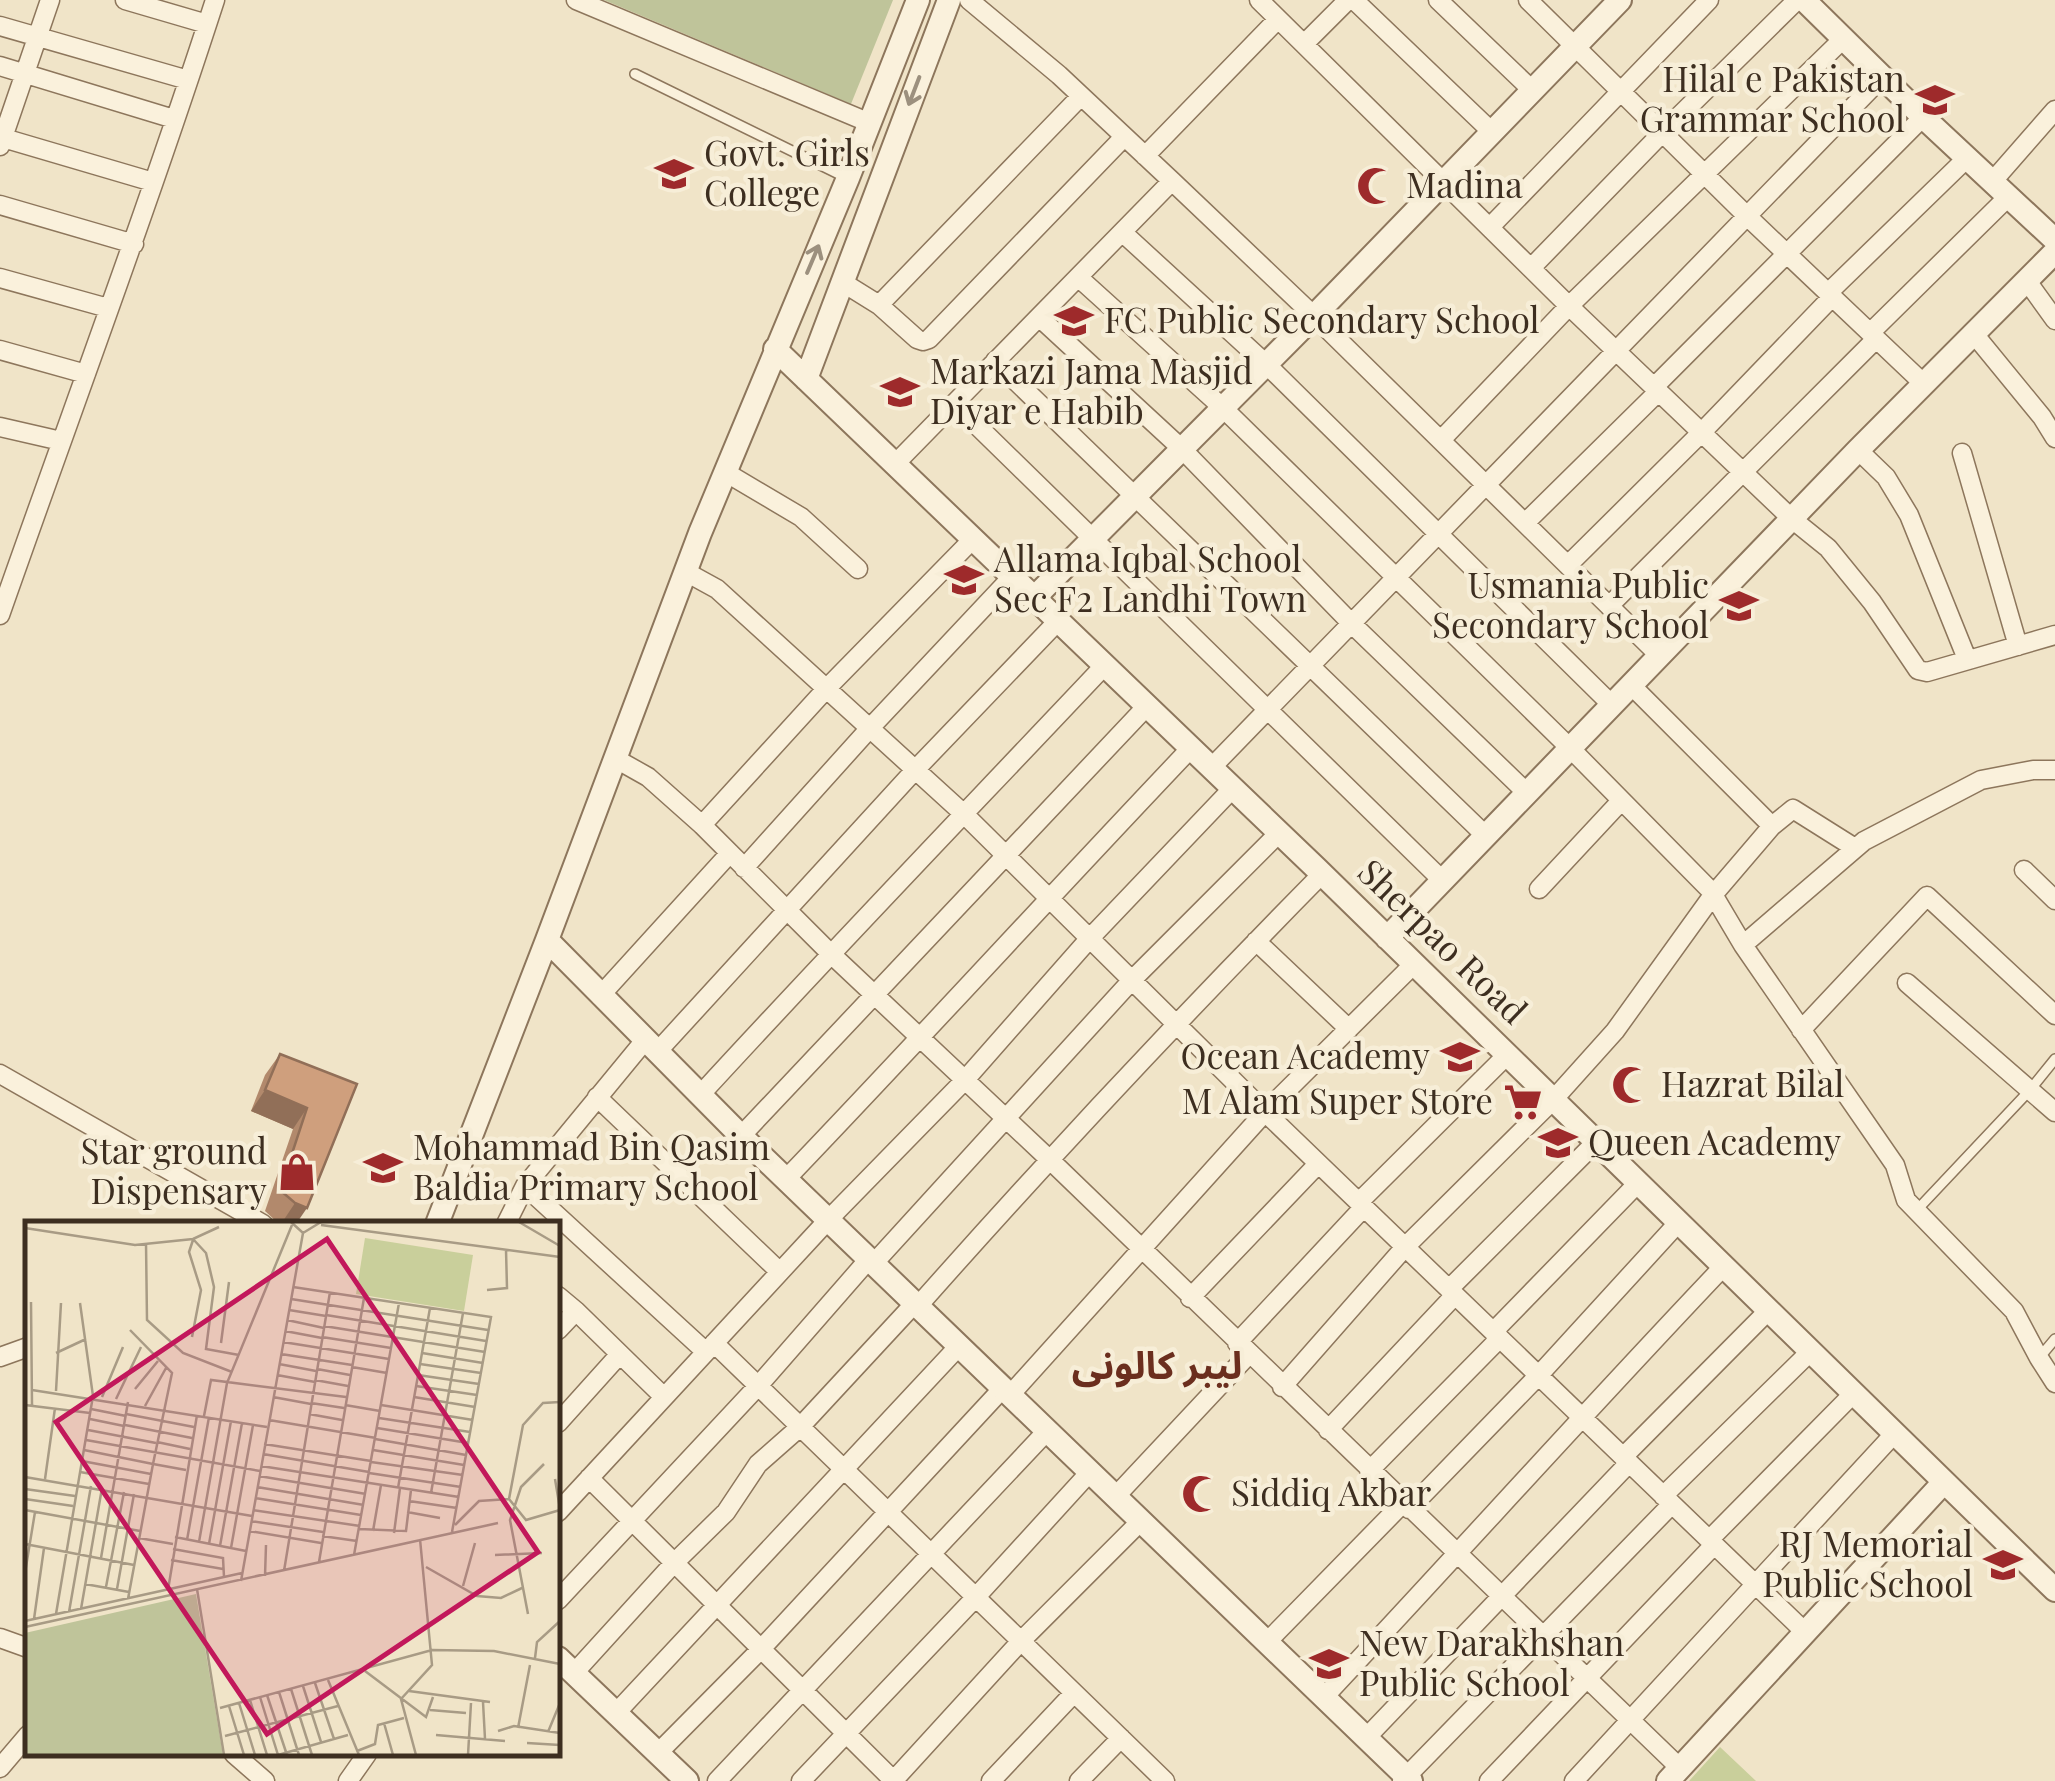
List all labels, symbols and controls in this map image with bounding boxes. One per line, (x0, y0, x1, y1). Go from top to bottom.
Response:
place label: Hilal e Pakistan Grammar School (1640, 54, 1905, 141)
one-way arrow (904, 75, 922, 106)
school or university icon: Hilal e Pakistan Grammar School (1914, 79, 1956, 121)
place label: Govt. Girls College (704, 128, 870, 215)
school or university icon: Govt. Girls College (653, 153, 695, 195)
place label: Madina (1406, 160, 1523, 207)
mosque icon: Madina (1355, 165, 1397, 207)
one-way arrow (806, 244, 824, 275)
place label: FC Public Secondary School (1104, 295, 1540, 342)
school or university icon: FC Public Secondary School (1053, 300, 1095, 342)
place label: Markazi Jama Masjid Diyar e Habib (930, 346, 1253, 433)
school or university icon: Markazi Jama Masjid Diyar e Habib (879, 371, 921, 413)
place label: Allama Iqbal School Sec F2 Landhi Town (993, 534, 1307, 621)
school or university icon: Allama Iqbal School Sec F2 Landhi Town (943, 559, 985, 601)
place label: Usmania Public Secondary School (1432, 560, 1709, 647)
school or university icon: Usmania Public Secondary School (1718, 585, 1760, 627)
street label: Sherpao Road (1349, 848, 1538, 1033)
place label: Ocean Academy (1181, 1031, 1430, 1078)
school or university icon: Ocean Academy (1439, 1036, 1481, 1078)
place label: Hazrat Bilal (1661, 1059, 1844, 1106)
mosque icon: Hazrat Bilal (1610, 1064, 1652, 1106)
place label: M Alam Super Store (1182, 1076, 1493, 1123)
supermarket icon: M Alam Super Store (1502, 1081, 1544, 1123)
place label: Queen Academy (1588, 1117, 1841, 1164)
place label: Mohammad Bin Qasim Baldia Primary School (413, 1122, 770, 1209)
school or university icon: Queen Academy (1537, 1122, 1579, 1164)
place label: Star ground Dispensary (81, 1126, 267, 1213)
school or university icon: Mohammad Bin Qasim Baldia Primary School (362, 1147, 404, 1189)
shop icon: Star ground Dispensary (276, 1151, 318, 1193)
inset map (25, 1221, 560, 1756)
district label: لیبر کالونی (1072, 1338, 1242, 1389)
place label: Siddiq Akbar (1231, 1468, 1432, 1515)
mosque icon: Siddiq Akbar (1180, 1473, 1222, 1515)
place label: RJ Memorial Public School (1762, 1519, 1973, 1606)
school or university icon: RJ Memorial Public School (1982, 1544, 2024, 1586)
place label: New Darakhshan Public School (1359, 1618, 1624, 1705)
school or university icon: New Darakhshan Public School (1308, 1643, 1350, 1685)

